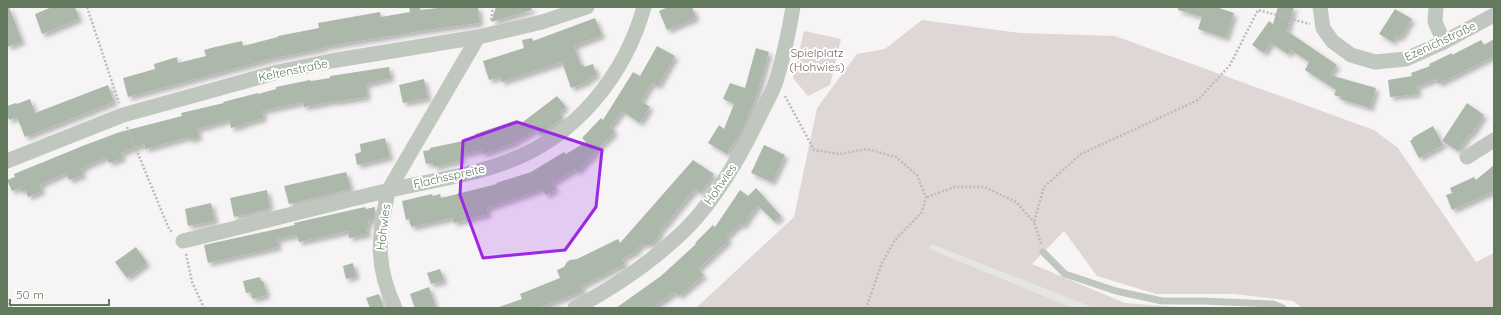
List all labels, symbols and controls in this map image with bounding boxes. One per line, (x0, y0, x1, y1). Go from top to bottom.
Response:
street label: Ezenichstraße (1402, 18, 1478, 64)
park label: Spielplatz (Hohwies) (789, 45, 845, 74)
street label: Keltenstraße (257, 55, 329, 85)
street label: Flachsspreite (412, 160, 486, 192)
street label: Hohwies (700, 160, 740, 207)
street label: Hohwies (373, 203, 393, 251)
scale bar (10, 281, 109, 307)
text: 50 m (16, 287, 44, 302)

